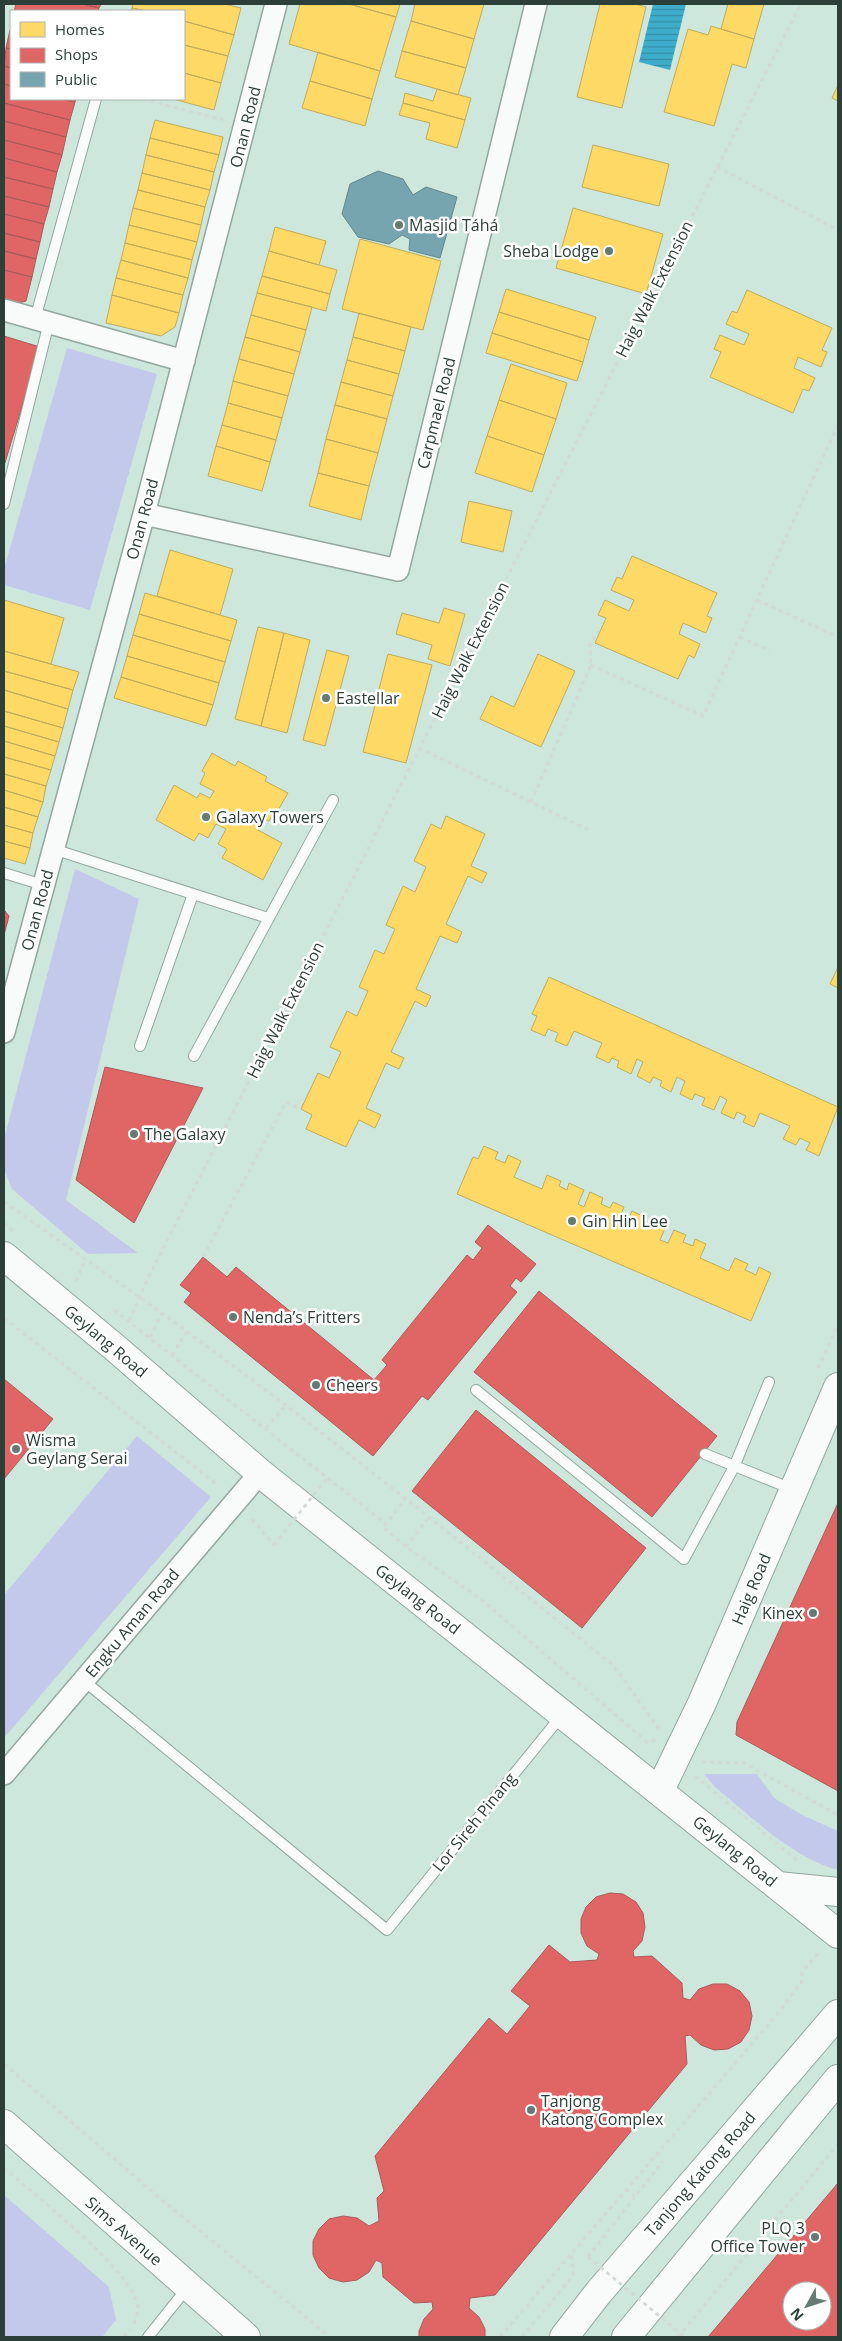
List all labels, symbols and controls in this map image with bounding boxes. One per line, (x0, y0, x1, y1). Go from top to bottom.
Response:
legend (10, 10, 185, 100)
text: Homes (55, 19, 105, 39)
text: Shops (55, 44, 98, 64)
text: Public (55, 69, 97, 89)
street label: Onan Road (224, 84, 266, 170)
place label: Masjid Táhá (409, 214, 498, 236)
street label: Haig Walk Extension (610, 217, 698, 361)
marker: Masjid Táhá (393, 219, 405, 231)
place label: Sheba Lodge (503, 240, 599, 262)
marker: Sheba Lodge (603, 245, 615, 257)
street label: Carpmael Road (411, 355, 461, 471)
street label: Onan Road (121, 476, 163, 562)
street label: Haig Walk Extension (426, 578, 514, 722)
place label: Eastellar (336, 687, 400, 709)
marker: Eastellar (320, 692, 332, 704)
place label: Galaxy Towers (216, 806, 324, 828)
marker: Galaxy Towers (200, 811, 212, 823)
street label: Onan Road (16, 867, 58, 953)
street label: Haig Walk Extension (241, 938, 329, 1082)
place label: The Galaxy (144, 1123, 227, 1145)
marker: The Galaxy (128, 1128, 140, 1140)
place label: Gin Hin Lee (582, 1210, 668, 1232)
marker: Gin Hin Lee (566, 1215, 578, 1227)
street label: Geylang Road (60, 1300, 152, 1382)
place label: Nenda’s Fritters (243, 1306, 360, 1328)
marker: Nenda’s Fritters (227, 1311, 239, 1323)
place label: Cheers (326, 1374, 378, 1396)
marker: Cheers (310, 1379, 322, 1391)
place label: Wisma Geylang Serai (26, 1429, 127, 1469)
marker: Wisma Geylang Serai (10, 1443, 22, 1455)
street label: Haig Road (726, 1550, 776, 1628)
street label: Geylang Road (371, 1559, 465, 1639)
street label: Engku Aman Road (80, 1564, 184, 1682)
place label: Kinex (762, 1602, 804, 1624)
marker: Kinex (807, 1607, 819, 1619)
street label: Lor Sireh Pinang (427, 1767, 521, 1876)
street label: Geylang Road (688, 1810, 782, 1892)
place label: Tanjong Katong Complex (541, 2090, 664, 2130)
marker: Tanjong Katong Complex (525, 2104, 537, 2116)
street label: Tanjong Katong Road (640, 2107, 760, 2241)
street label: Sims Avenue (81, 2191, 167, 2271)
place label: PLQ 3 Office Tower (711, 2217, 805, 2257)
marker: PLQ 3 Office Tower (809, 2231, 821, 2243)
north arrow (782, 2281, 832, 2331)
text: N (786, 2304, 808, 2325)

